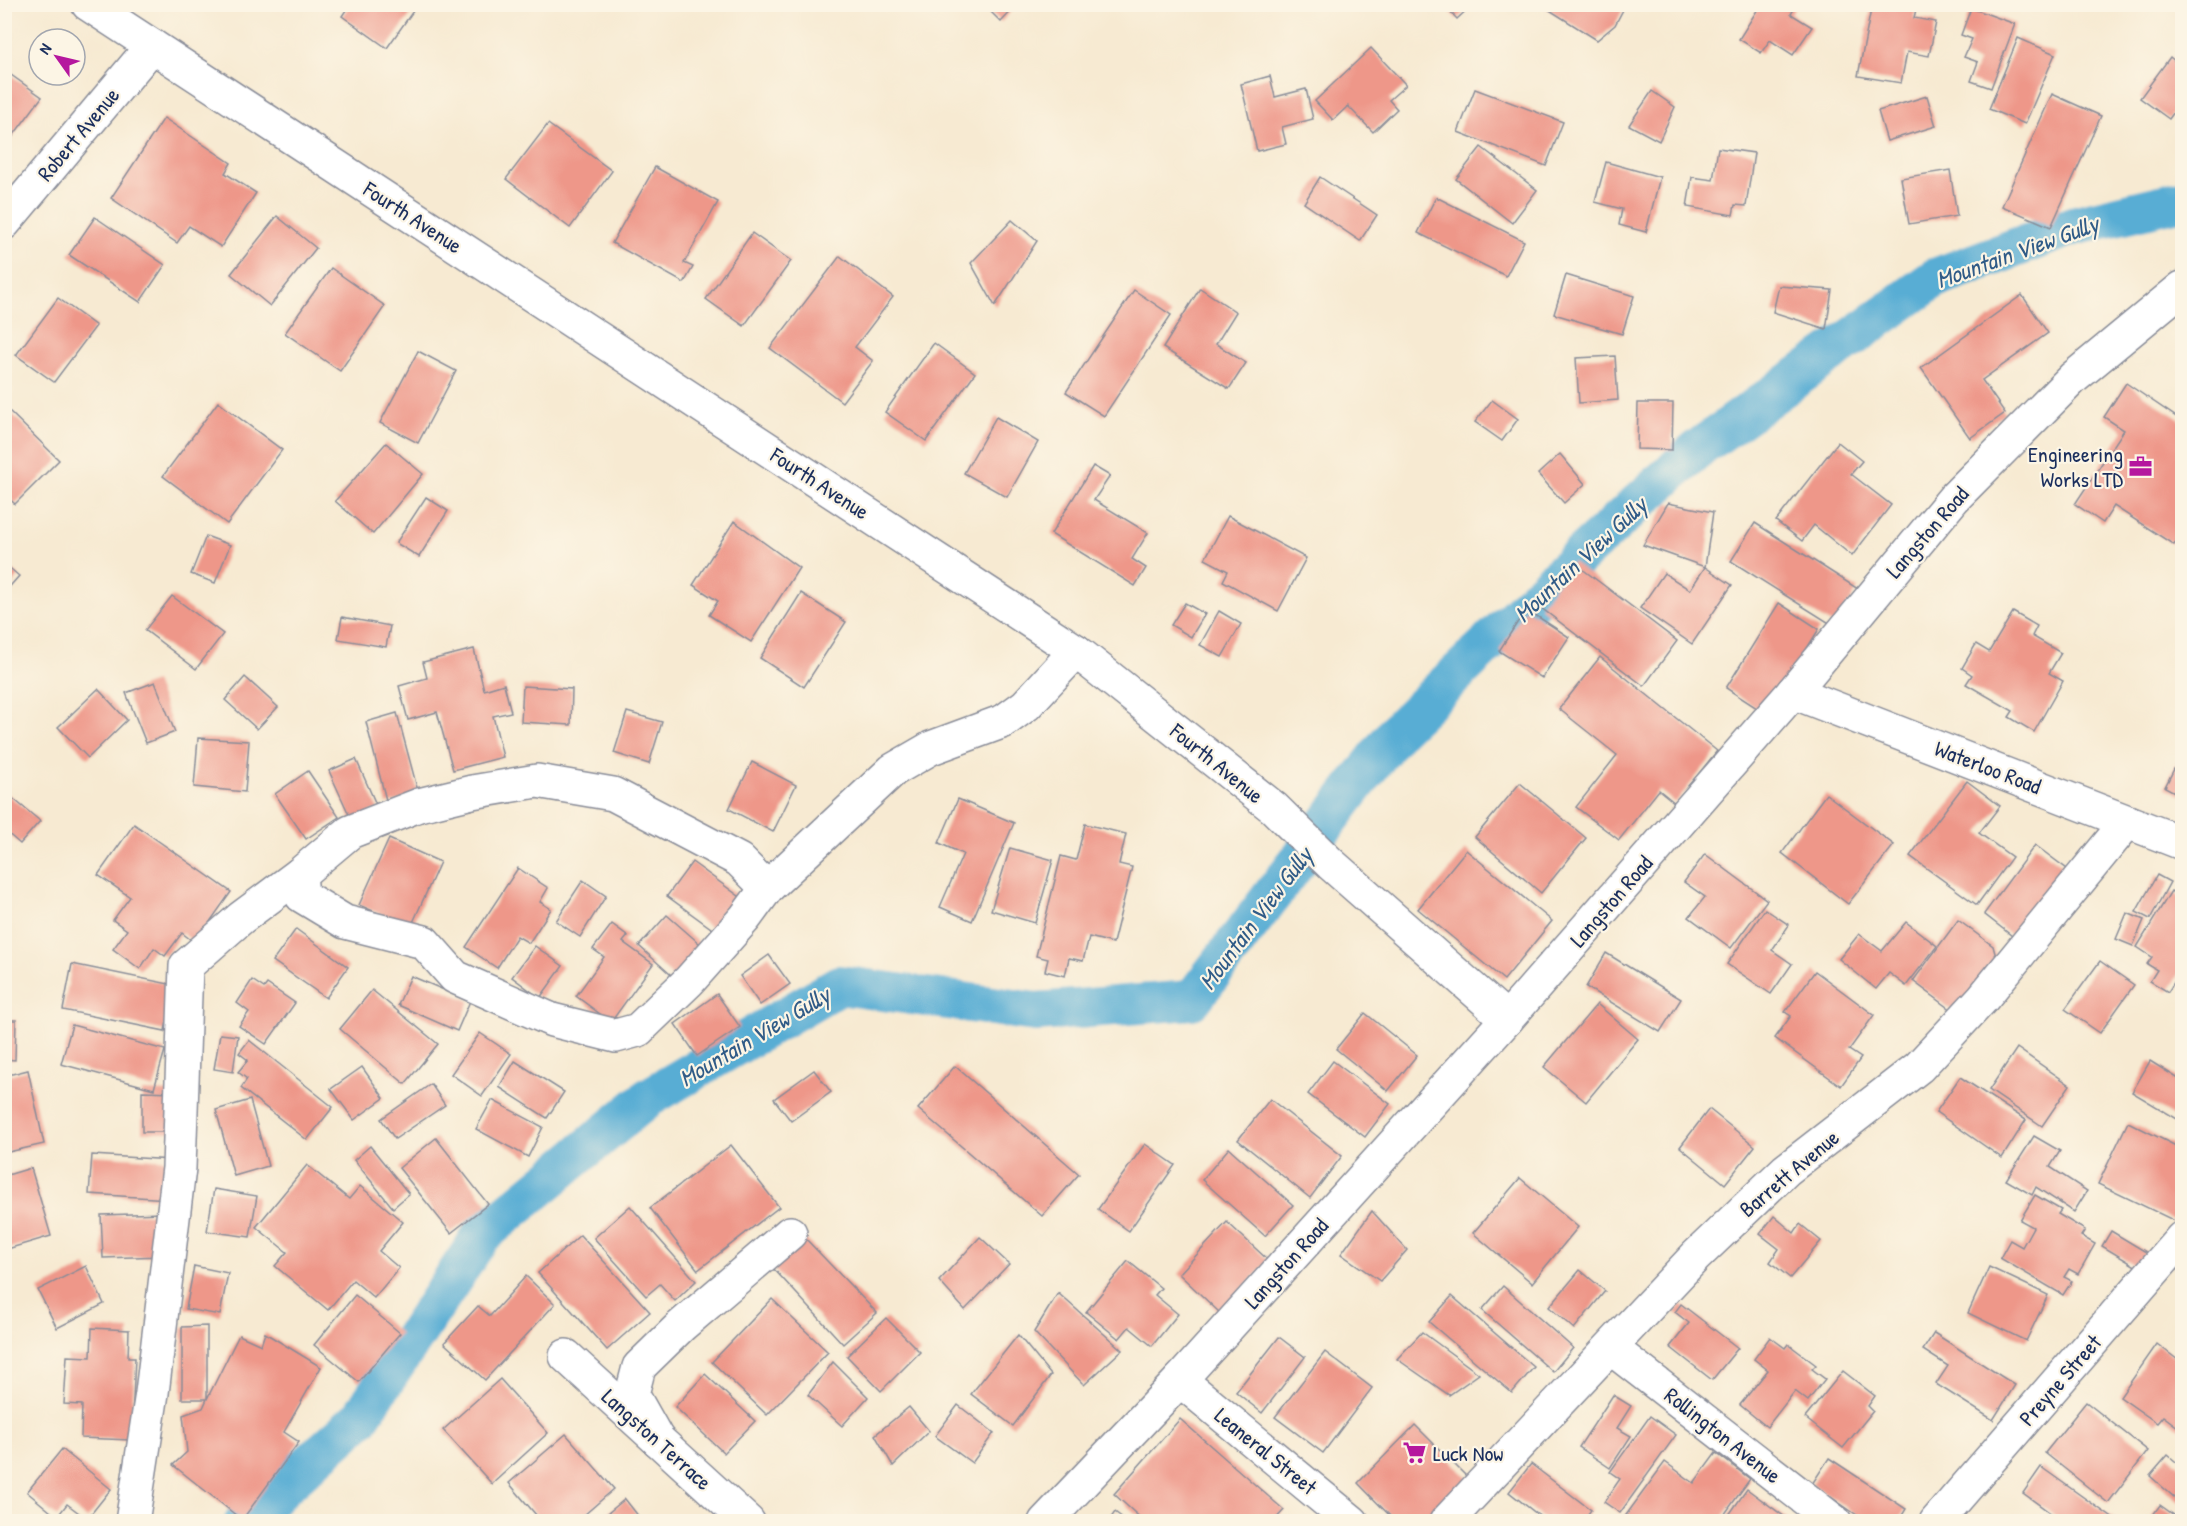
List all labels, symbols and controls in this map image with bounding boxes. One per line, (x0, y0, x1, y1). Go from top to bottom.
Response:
north arrow (27, 27, 87, 87)
text: N (33, 39, 56, 58)
street label: Robert Avenue (30, 81, 126, 187)
street label: Fourth Avenue (357, 173, 468, 260)
water label: Mountain View Gully (1931, 206, 2106, 296)
street label: Fourth Avenue (764, 439, 875, 526)
place label: Engineering Works LTD (2028, 439, 2124, 494)
office icon: Engineering Works LTD (2128, 454, 2154, 480)
street label: Langston Road (1879, 479, 1975, 584)
water label: Mountain View Gully (1507, 487, 1656, 630)
street label: Fourth Avenue (1163, 715, 1270, 810)
street label: Waterloo Road (1930, 733, 2046, 801)
water label: Mountain View Gully (1191, 838, 1322, 996)
street label: Langston Road (1563, 848, 1659, 953)
water label: Mountain View Gully (673, 977, 838, 1094)
street label: Barrett Avenue (1733, 1122, 1845, 1224)
street label: Langston Road (1237, 1211, 1335, 1315)
street label: Preyne Street (2012, 1328, 2108, 1432)
street label: Rollington Avenue (1659, 1380, 1788, 1490)
street label: Langston Terrace (596, 1382, 719, 1497)
street label: Leaneral Street (1209, 1400, 1324, 1502)
place label: Luck Now (1433, 1438, 1503, 1468)
supermarket icon: Luck Now (1402, 1440, 1428, 1466)

